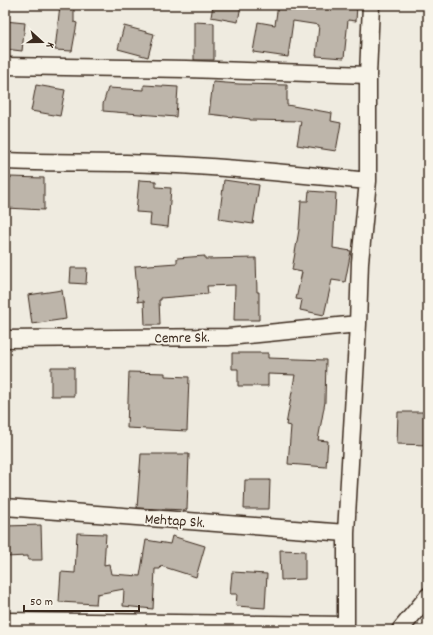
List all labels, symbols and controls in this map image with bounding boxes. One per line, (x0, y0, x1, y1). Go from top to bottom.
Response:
north arrow (22, 22, 62, 62)
text: K (41, 40, 58, 50)
street label: Cemre Sk. (154, 328, 210, 350)
street label: Mehtap Sk. (144, 509, 206, 535)
scale bar (24, 587, 139, 613)
text: 50 m (30, 594, 53, 611)

